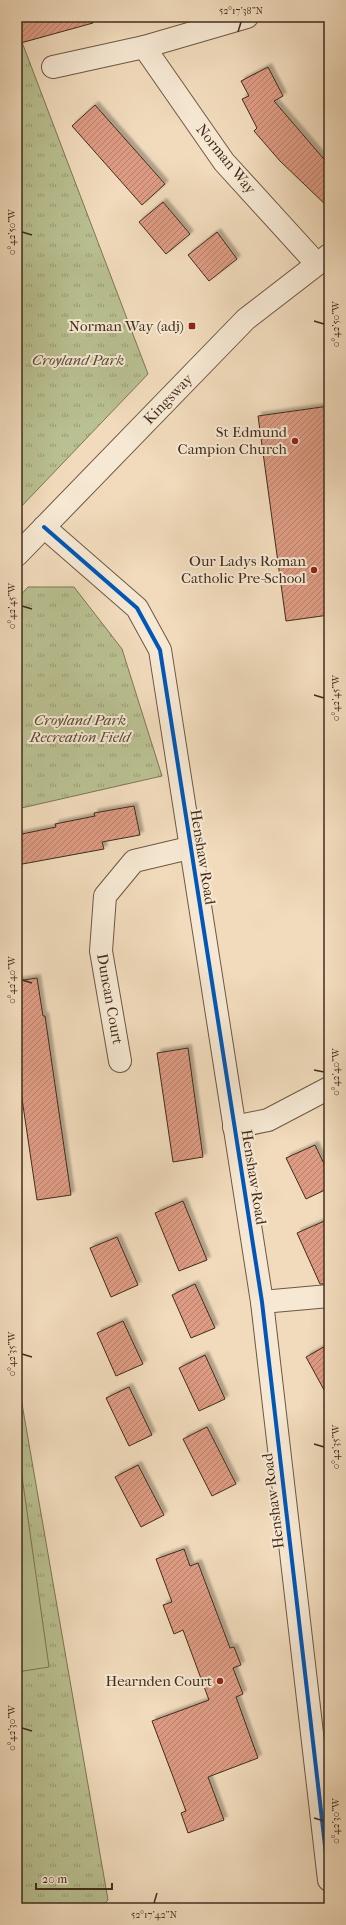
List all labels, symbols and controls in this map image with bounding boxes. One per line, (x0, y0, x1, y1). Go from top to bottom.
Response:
text: 52°17'38"N (219, 5, 264, 17)
street label: Norman Way (192, 120, 260, 198)
text: 0°42'50"W (6, 208, 18, 255)
text: 0°42'50"W (330, 300, 342, 347)
place label: Norman Way (adj) (69, 317, 184, 335)
marker: Norman Way (adj) (187, 321, 197, 331)
park label: Croyland Park (32, 351, 124, 369)
street label: Kingsway (140, 369, 197, 428)
place label: St Edmund Campion Church (178, 423, 288, 458)
marker: St Edmund Campion Church (290, 436, 300, 446)
place label: Our Ladys Roman Catholic Pre-School (181, 552, 306, 587)
marker: Our Ladys Roman Catholic Pre-School (309, 565, 319, 575)
text: 0°42'45"W (6, 582, 18, 629)
text: 0°42'45"W (330, 674, 342, 721)
park label: Croyland Park Recreation Field (29, 711, 133, 746)
street label: Henshaw Road (187, 808, 220, 907)
street label: Duncan Court (93, 952, 127, 1046)
text: 0°42'40"W (6, 955, 18, 1004)
text: 0°42'40"W (330, 1047, 342, 1096)
street label: Henshaw Road (238, 1128, 271, 1227)
text: 0°42'35"W (6, 1331, 18, 1376)
text: 0°42'35"W (330, 1424, 342, 1469)
street label: Henshaw Road (258, 1451, 288, 1550)
place label: Hearnden Court (106, 1672, 213, 1690)
marker: Hearnden Court (215, 1676, 225, 1686)
text: 0°42'30"W (6, 1704, 18, 1751)
text: 0°42'30"W (330, 1797, 342, 1844)
scale bar (36, 1865, 112, 1891)
text: 20 m (42, 1872, 67, 1886)
text: 52°17'42"N (131, 1909, 177, 1921)

